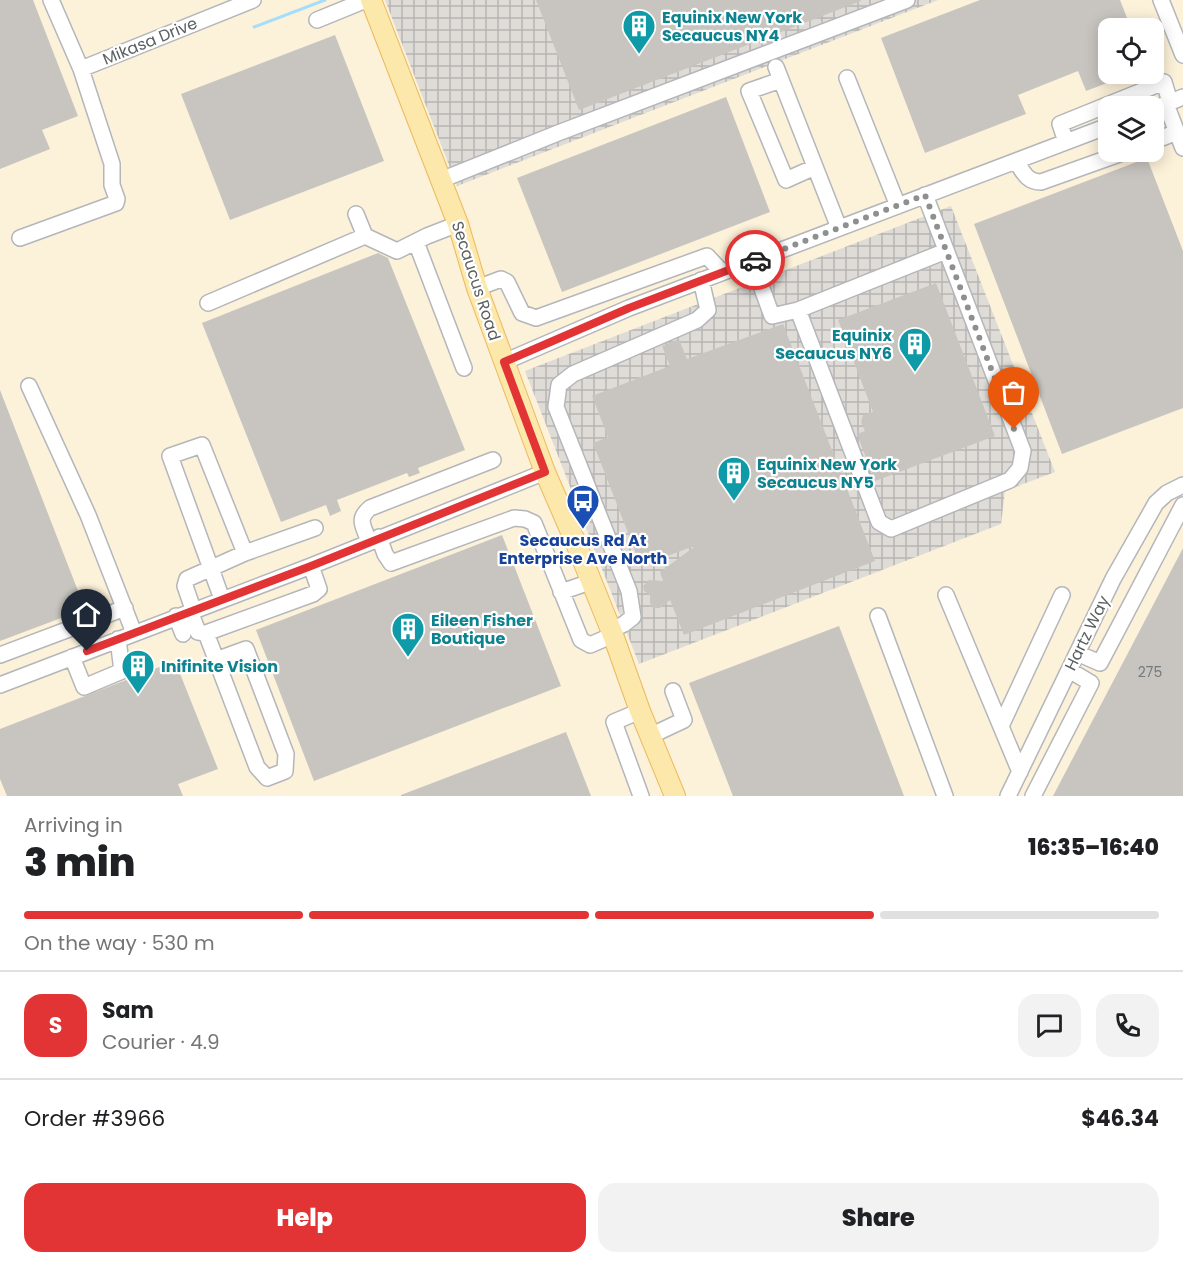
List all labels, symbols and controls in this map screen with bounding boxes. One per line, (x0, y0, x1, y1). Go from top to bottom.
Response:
place label: Equinix New York Secaucus NY4 (662, 6, 802, 47)
building icon: Equinix New York Secaucus NY4 (621, 8, 657, 55)
street label: Mikasa Drive (99, 12, 201, 70)
map controls (1098, 18, 1164, 162)
button: locate (1098, 18, 1164, 84)
button: layers (1098, 96, 1164, 162)
street label: Secaucus Road (446, 218, 506, 344)
courier (725, 230, 785, 290)
icon: car (739, 244, 772, 277)
place label: Equinix Secaucus NY6 (775, 324, 893, 365)
building icon: Equinix Secaucus NY6 (897, 326, 933, 373)
pin (988, 367, 1039, 429)
icon: bag (997, 376, 1030, 409)
place label: Equinix New York Secaucus NY5 (757, 453, 897, 494)
building icon: Equinix New York Secaucus NY5 (716, 455, 752, 502)
bus stop icon: Secaucus Rd At Enterprise Ave North (565, 483, 601, 530)
place label: Secaucus Rd At Enterprise Ave North (499, 529, 667, 570)
pin (61, 589, 112, 651)
street label: Hartz Way (1059, 592, 1115, 674)
icon: home (70, 598, 103, 631)
place label: Eileen Fisher Boutique (431, 609, 533, 650)
building icon: Eileen Fisher Boutique (390, 611, 426, 658)
building icon: Inifinite Vision (120, 648, 156, 695)
place label: Inifinite Vision (161, 655, 278, 678)
house number: 275 (1138, 662, 1162, 682)
text: Arriving in (24, 811, 123, 839)
text: 16:35–16:40 (1028, 832, 1159, 863)
text: 3 min (24, 835, 136, 890)
text: On the way · 530 m (24, 929, 215, 957)
button: chat (1018, 994, 1081, 1057)
button: phone (1096, 994, 1159, 1057)
text: Sam (102, 995, 154, 1026)
text: S (49, 1010, 62, 1041)
text: Courier · 4.9 (102, 1028, 220, 1056)
text: Order #3966 (24, 1103, 165, 1134)
text: $46.34 (1081, 1103, 1159, 1134)
button: Help (24, 1183, 586, 1252)
button: Share (598, 1183, 1159, 1252)

